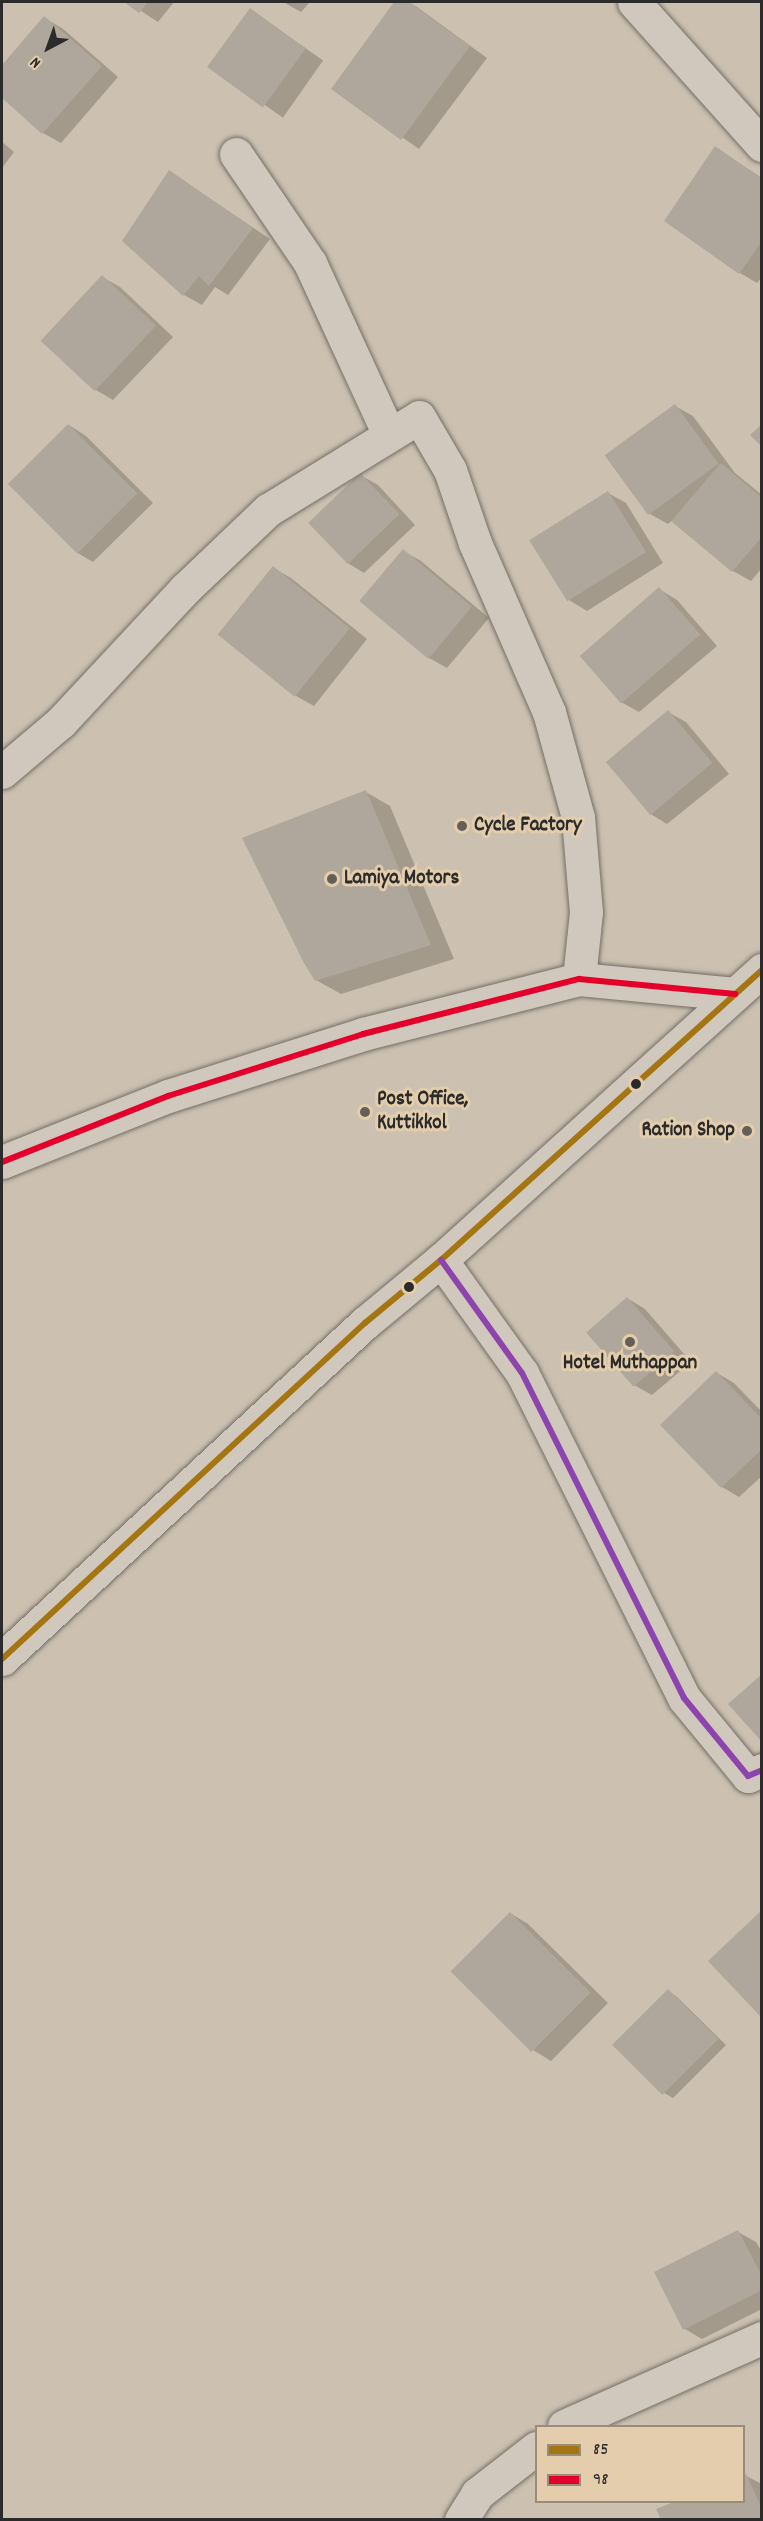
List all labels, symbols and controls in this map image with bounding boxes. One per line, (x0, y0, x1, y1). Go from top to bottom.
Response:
north arrow (18, 18, 78, 78)
text: N (25, 51, 46, 73)
place label: Cycle Factory (474, 813, 581, 839)
marker: Cycle Factory (455, 819, 469, 833)
place label: Lamiya Motors (344, 866, 459, 892)
marker: Lamiya Motors (325, 872, 339, 886)
unlabelled marker (630, 1078, 642, 1090)
place label: Post Office, Kuttikkol (377, 1087, 468, 1137)
marker: Post Office, Kuttikkol (358, 1105, 372, 1119)
place label: Ration Shop (642, 1118, 735, 1144)
marker: Ration Shop (740, 1124, 754, 1138)
unlabelled marker (403, 1281, 415, 1293)
marker: Hotel Muthappan (623, 1335, 637, 1349)
place label: Hotel Muthappan (563, 1351, 697, 1377)
legend (535, 2425, 745, 2503)
text: 85 (593, 2438, 609, 2463)
text: 98 (593, 2468, 608, 2493)

